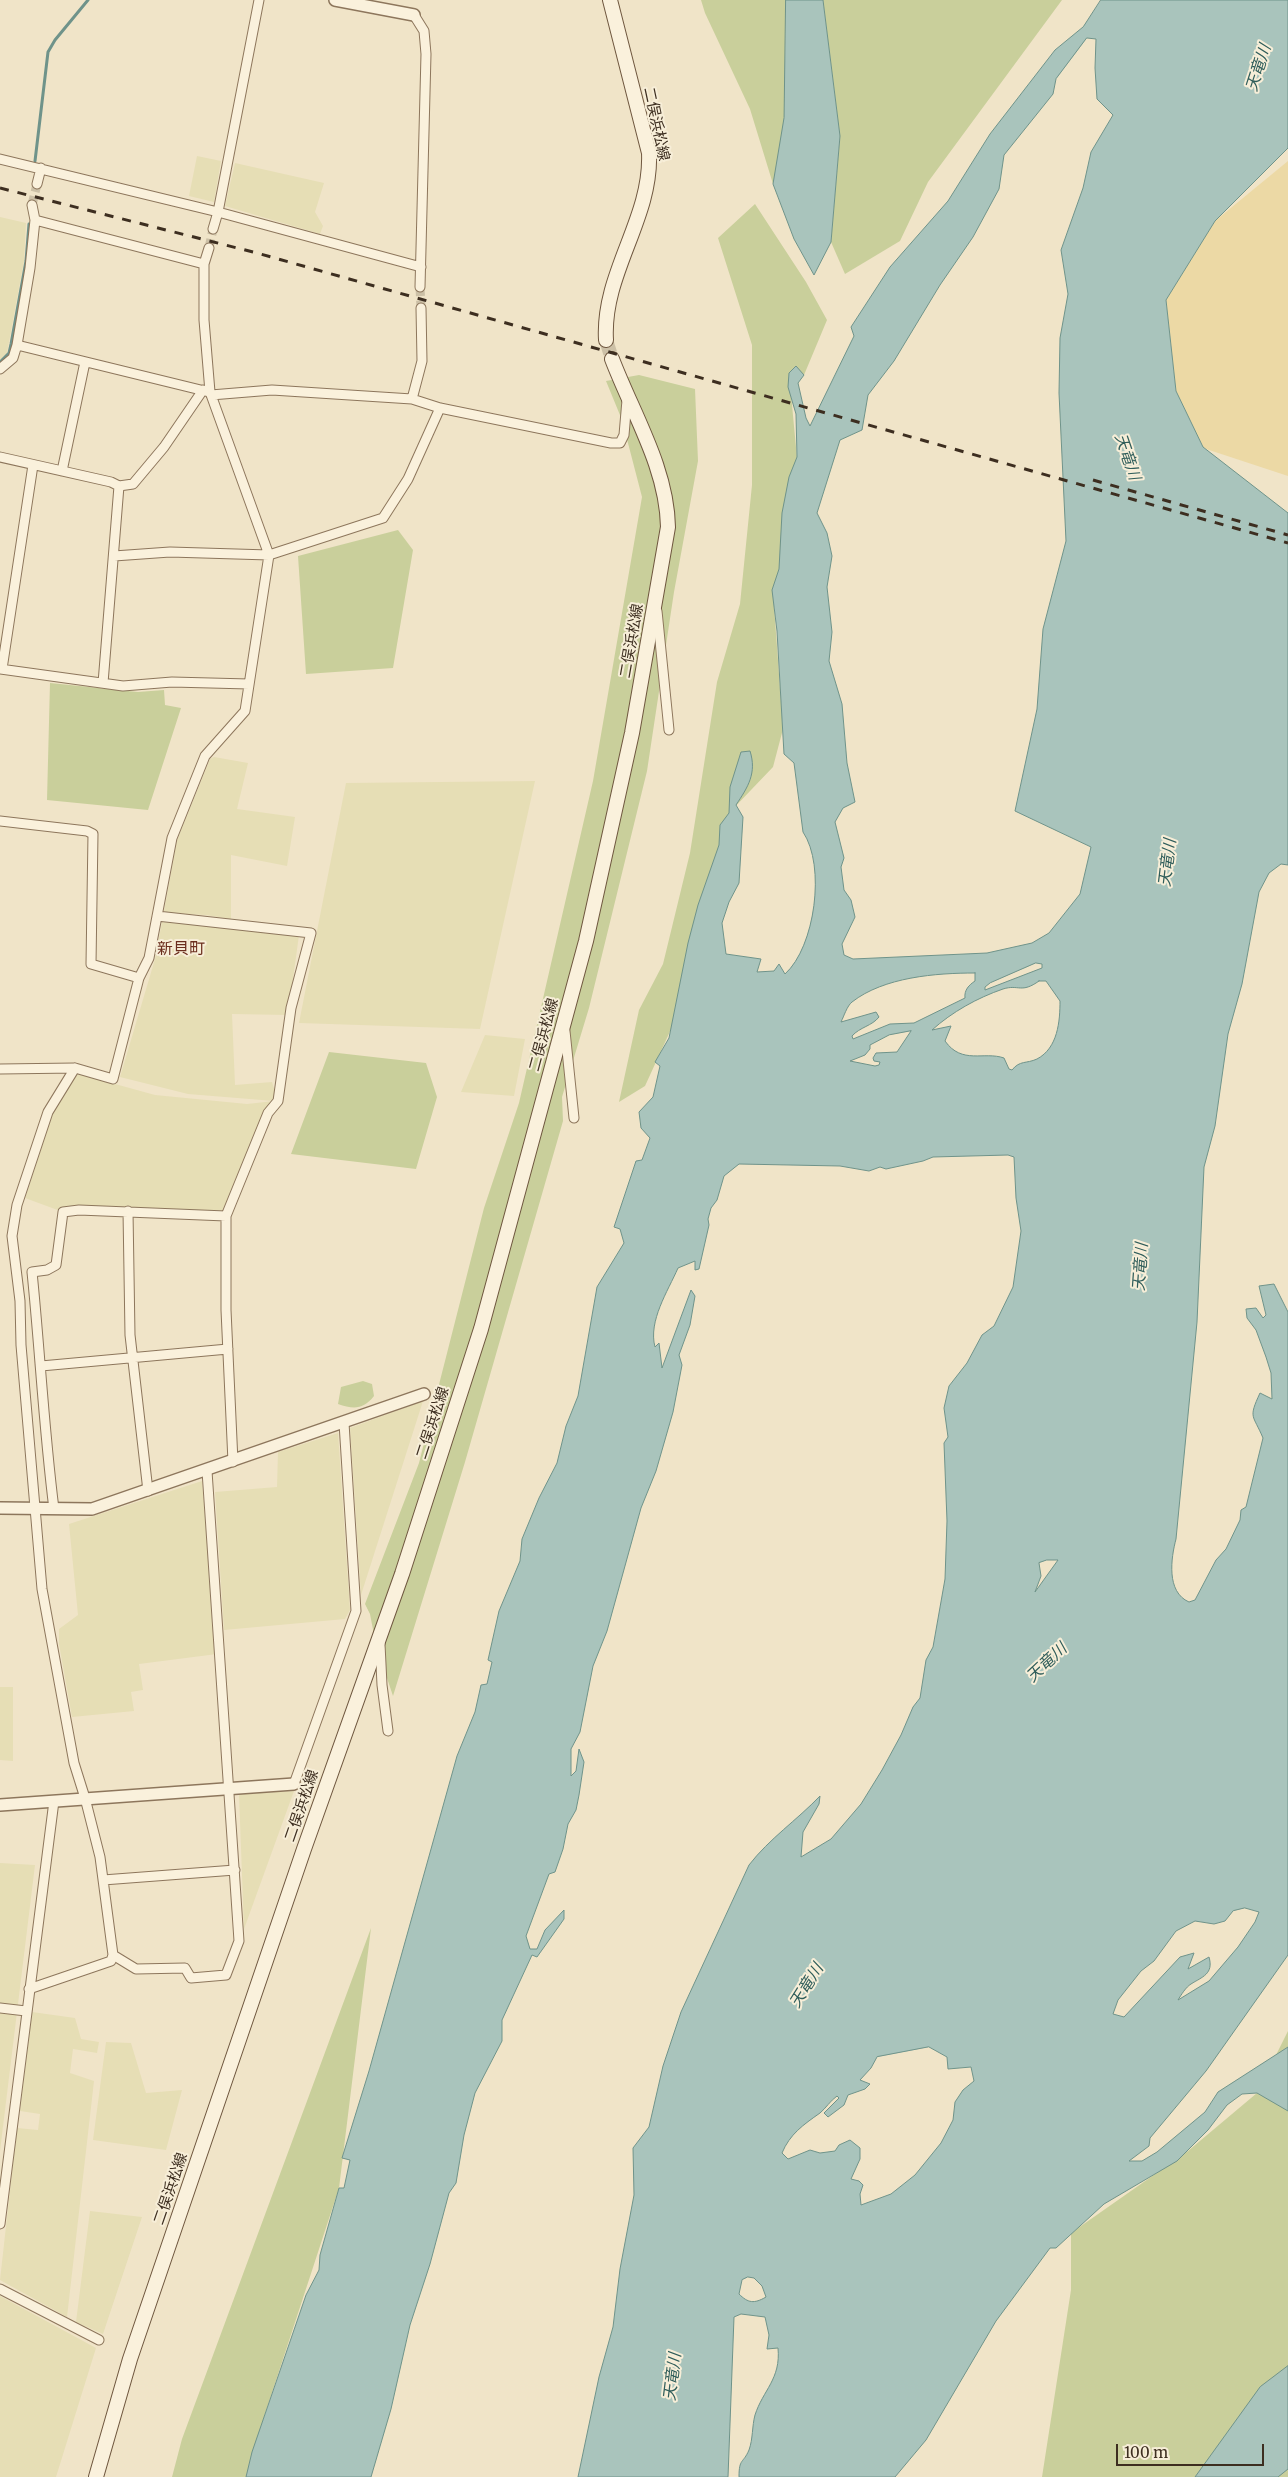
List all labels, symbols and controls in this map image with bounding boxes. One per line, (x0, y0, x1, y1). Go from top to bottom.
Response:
water label: 天竜川 (1242, 42, 1276, 94)
street label: 二俣浜松線 (639, 85, 673, 163)
water label: 天竜川 (1110, 431, 1144, 483)
street label: 二俣浜松線 (617, 603, 647, 679)
water label: 天竜川 (1156, 838, 1180, 888)
district label: 新貝町 (157, 939, 205, 959)
street label: 二俣浜松線 (526, 996, 562, 1074)
water label: 天竜川 (1130, 1242, 1152, 1292)
street label: 二俣浜松線 (413, 1385, 453, 1461)
water label: 天竜川 (1023, 1640, 1071, 1686)
street label: 二俣浜松線 (281, 1768, 323, 1844)
water label: 天竜川 (786, 1961, 828, 2011)
street label: 二俣浜松線 (150, 2151, 192, 2227)
water label: 天竜川 (661, 2352, 685, 2402)
scale bar (1118, 2434, 1266, 2466)
text: 100 m (1124, 2443, 1168, 2462)

